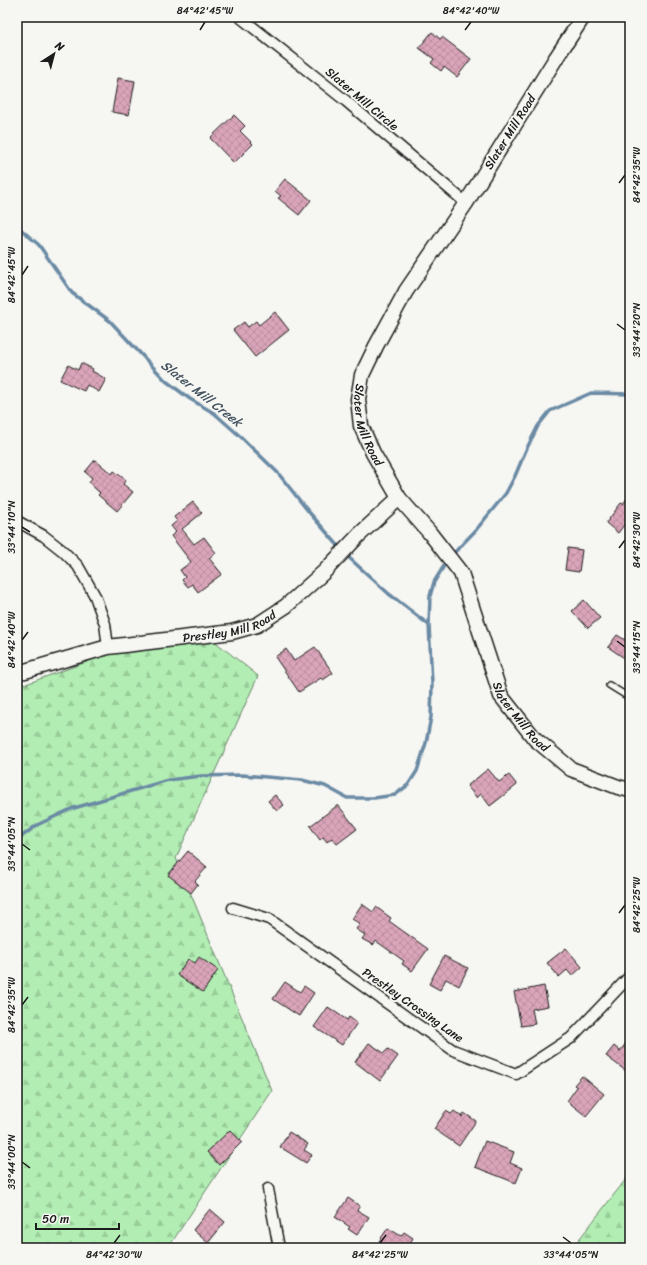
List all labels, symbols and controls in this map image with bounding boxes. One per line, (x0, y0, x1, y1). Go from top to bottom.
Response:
text: 84°42'45"W (177, 2, 234, 20)
text: 84°42'40"W (443, 2, 500, 20)
north arrow (34, 34, 74, 74)
text: N (50, 36, 69, 56)
street label: Slater Mill Circle (320, 61, 404, 137)
street label: Slater Mill Road (478, 89, 542, 174)
text: 84°42'35"W (628, 147, 646, 203)
text: 84°42'45"W (3, 246, 21, 303)
text: 33°44'20"N (628, 303, 646, 357)
water label: Slater Mill Creek (156, 354, 249, 434)
street label: Slater Mill Road (347, 382, 390, 471)
text: 33°44'10"N (3, 500, 21, 554)
text: 84°42'30"W (628, 512, 646, 568)
street label: Prestley Mill Road (181, 604, 281, 649)
text: 84°42'40"W (3, 611, 21, 668)
text: 33°44'15"N (628, 620, 646, 673)
street label: Slater Mill Road (486, 679, 555, 758)
text: 33°44'05"N (3, 816, 21, 872)
text: 84°42'25"W (628, 877, 646, 933)
street label: Prestley Crossing Lane (358, 962, 469, 1049)
text: 84°42'35"W (3, 977, 21, 1033)
text: 33°44'00"N (3, 1134, 21, 1190)
scale bar (36, 1205, 119, 1231)
text: 50 m (42, 1208, 69, 1230)
text: 84°42'30"W (86, 1246, 142, 1264)
text: 84°42'25"W (352, 1246, 408, 1264)
text: 33°44'05"N (544, 1246, 599, 1264)

